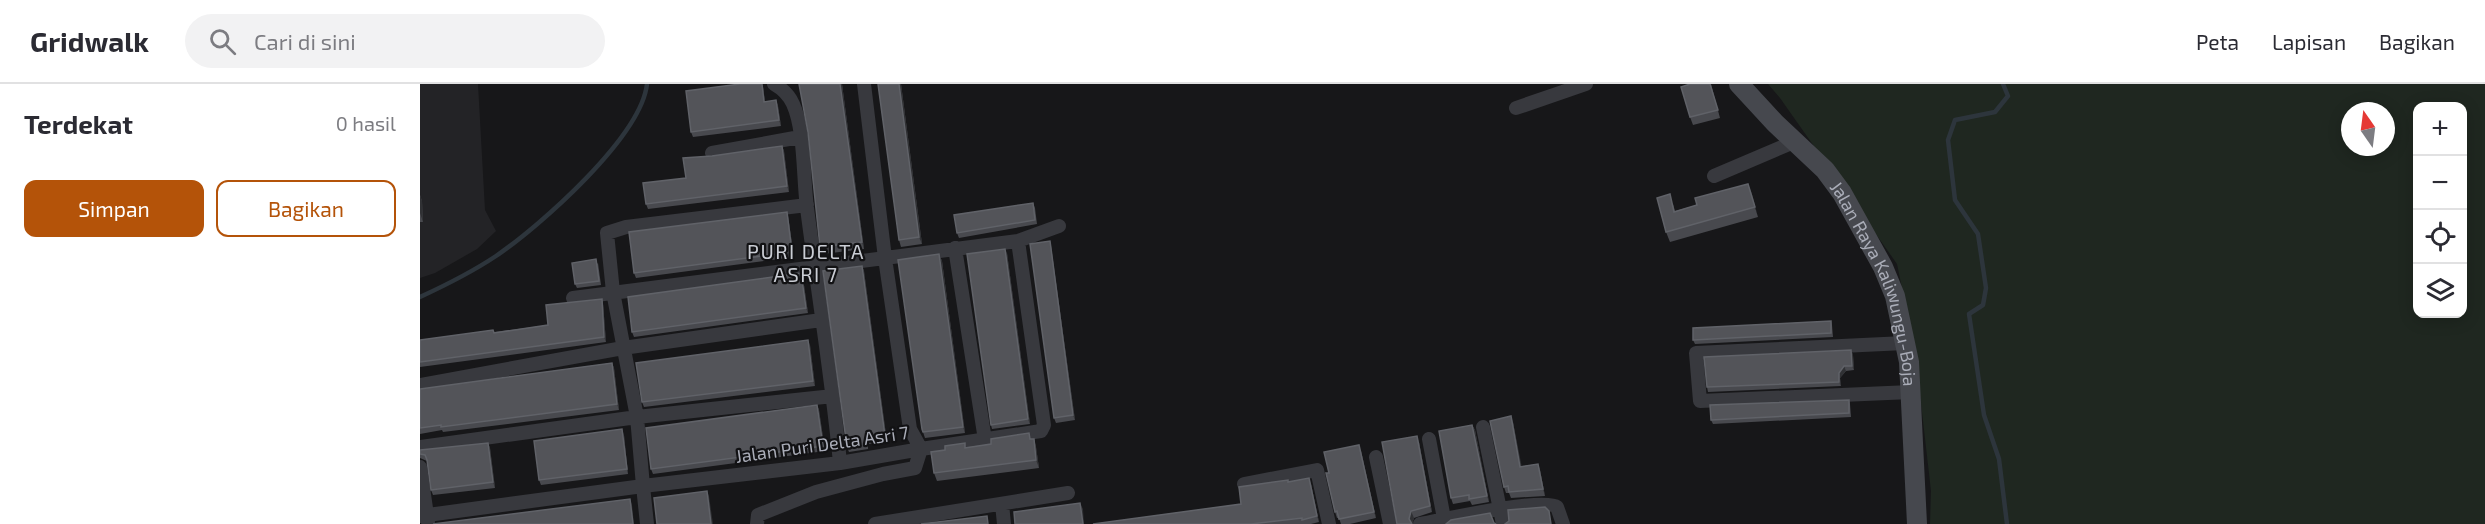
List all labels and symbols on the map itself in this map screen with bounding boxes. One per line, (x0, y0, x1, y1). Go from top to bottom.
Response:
north arrow (2341, 102, 2395, 156)
street label: Jalan Raya Kaliwungu-Boja (1826, 176, 1921, 387)
district label: PURI DELTA ASRI 7 (747, 239, 865, 286)
street label: Jalan Puri Delta Asri 7 (734, 421, 910, 467)

